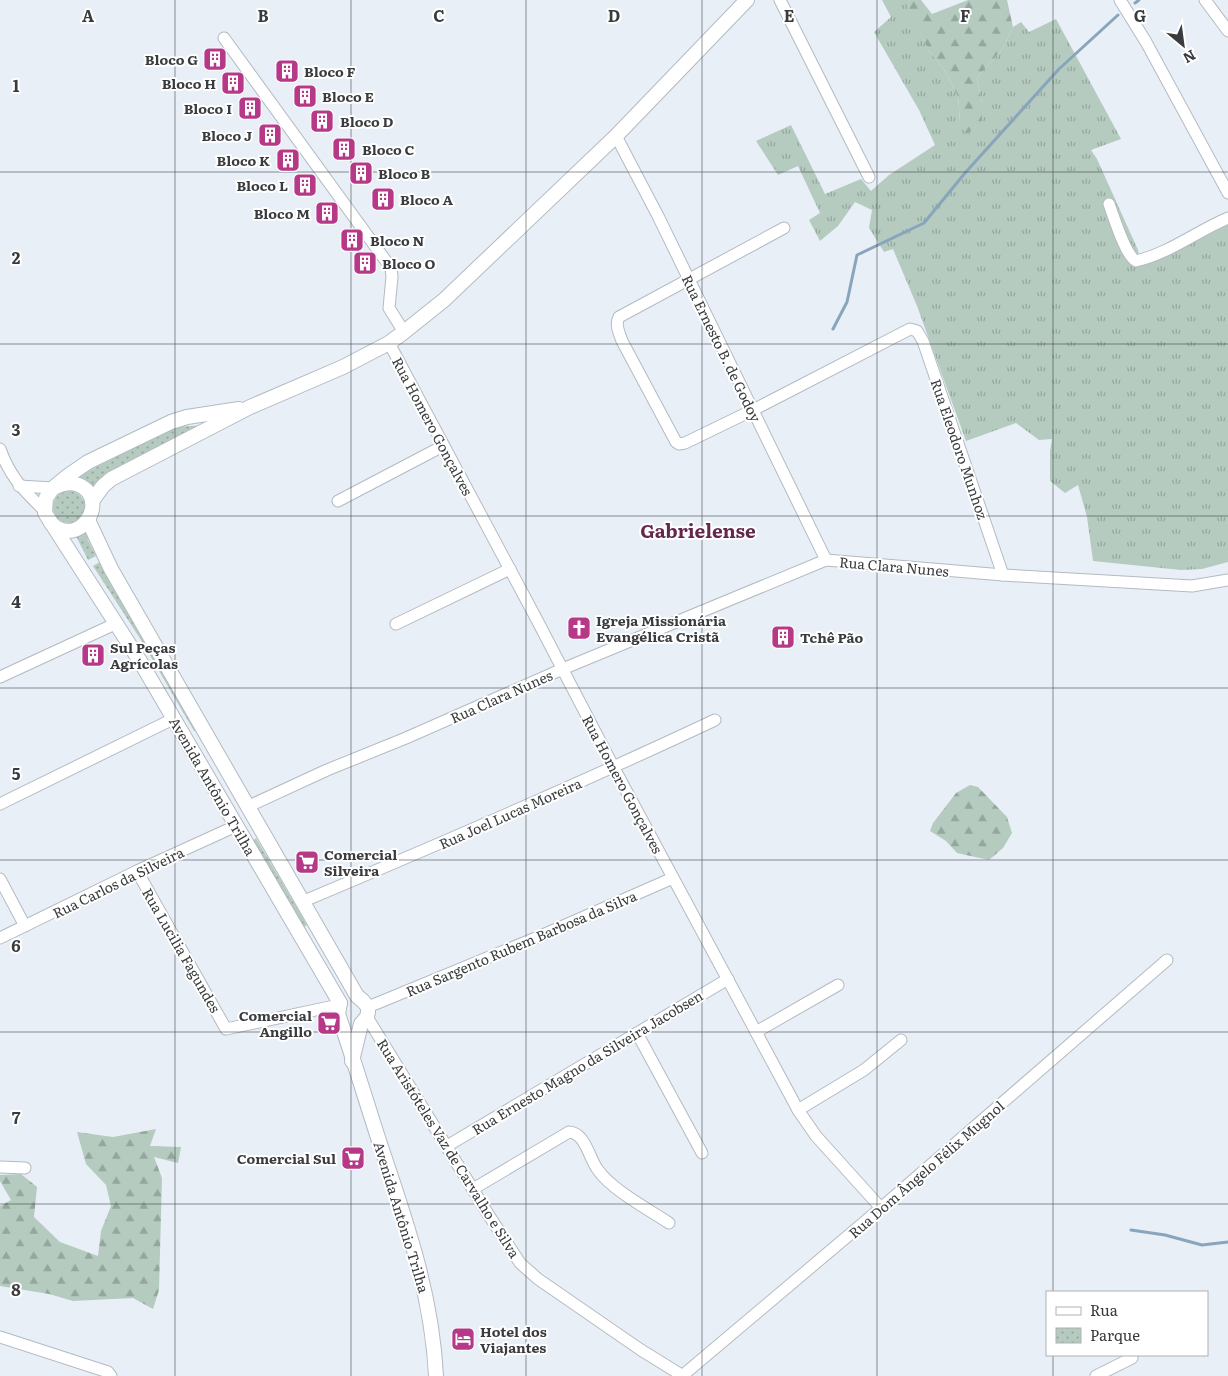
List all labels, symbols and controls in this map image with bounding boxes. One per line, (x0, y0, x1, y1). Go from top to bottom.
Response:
text: A (82, 3, 94, 27)
text: B (257, 3, 269, 27)
text: C (433, 3, 445, 27)
text: D (608, 3, 620, 27)
text: E (784, 3, 795, 27)
text: F (960, 3, 970, 27)
text: G (1134, 3, 1146, 27)
north arrow (1158, 20, 1208, 70)
building icon: Bloco G (202, 46, 228, 72)
text: N (1180, 46, 1200, 69)
place label: Bloco G (145, 49, 198, 69)
building icon: Bloco F (274, 58, 300, 84)
place label: Bloco F (304, 61, 356, 81)
building icon: Bloco H (220, 70, 246, 96)
text: 1 (13, 73, 20, 97)
place label: Bloco H (162, 73, 216, 93)
building icon: Bloco E (292, 83, 318, 109)
place label: Bloco E (322, 86, 374, 106)
building icon: Bloco I (237, 95, 263, 121)
place label: Bloco I (184, 98, 232, 118)
building icon: Bloco D (309, 108, 335, 134)
place label: Bloco D (340, 111, 394, 131)
building icon: Bloco J (257, 122, 283, 148)
place label: Bloco J (201, 125, 252, 145)
building icon: Bloco C (331, 136, 357, 162)
place label: Bloco C (362, 139, 415, 159)
building icon: Bloco K (275, 147, 301, 173)
place label: Bloco K (216, 150, 270, 170)
building icon: Bloco B (348, 160, 374, 186)
place label: Bloco B (378, 163, 431, 183)
building icon: Bloco L (292, 172, 318, 198)
place label: Bloco L (236, 175, 288, 195)
building icon: Bloco A (370, 186, 396, 212)
place label: Bloco A (400, 189, 454, 209)
building icon: Bloco M (314, 200, 340, 226)
place label: Bloco M (254, 203, 310, 223)
building icon: Bloco N (339, 227, 365, 253)
place label: Bloco N (370, 230, 425, 250)
text: 2 (12, 245, 21, 269)
building icon: Bloco O (352, 250, 378, 276)
place label: Bloco O (382, 253, 436, 273)
street label: Rua Ernesto B. de Godoy (678, 271, 767, 426)
street label: Rua Homero Gonçalves (388, 353, 478, 499)
street label: Rua Eleodoro Munhoz (927, 376, 993, 522)
text: 3 (12, 417, 21, 441)
district label: Gabrielense (640, 516, 756, 544)
street label: Rua Clara Nunes (838, 551, 950, 581)
text: 4 (11, 589, 21, 613)
place label: Igreja Missionária Evangélica Cristã (596, 610, 727, 646)
church icon: Igreja Missionária Evangélica Cristã (566, 615, 592, 641)
building icon: Tchê Pão (770, 624, 796, 650)
place label: Tchê Pão (800, 627, 864, 647)
place label: Sul Peças Agrícolas (110, 637, 178, 673)
building icon: Sul Peças Agrícolas (80, 642, 106, 668)
street label: Rua Clara Nunes (447, 664, 555, 728)
street label: Rua Homero Gonçalves (578, 711, 668, 857)
street label: Avenida Antônio Trilha (165, 713, 261, 859)
text: 5 (12, 761, 21, 785)
street label: Rua Joel Lucas Moreira (436, 772, 585, 853)
street label: Rua Carlos da Silveira (49, 841, 188, 923)
place label: Comercial Silveira (324, 844, 397, 880)
supermarket icon: Comercial Silveira (294, 849, 320, 875)
street label: Rua Lucilia Fagundes (138, 884, 226, 1016)
street label: Rua Sargento Rubem Barbosa da Silva (402, 885, 640, 1001)
text: 6 (11, 933, 21, 957)
street label: Rua Ernesto Magno da Silveira Jacobsen (468, 985, 706, 1139)
place label: Comercial Angillo (239, 1005, 312, 1041)
supermarket icon: Comercial Angillo (316, 1010, 342, 1036)
street label: Rua Aristóteles Vaz de Carvalho e Silva (373, 1034, 525, 1262)
street label: Rua Dom Ângelo Félix Mugnol (844, 1096, 1008, 1242)
text: 7 (12, 1105, 21, 1129)
street label: Avenida Antônio Trilha (369, 1139, 435, 1295)
supermarket icon: Comercial Sul (340, 1145, 366, 1171)
place label: Comercial Sul (237, 1148, 336, 1168)
text: 8 (11, 1277, 21, 1301)
legend (1046, 1291, 1208, 1356)
text: Rua (1090, 1298, 1119, 1321)
place label: Hotel dos Viajantes (480, 1321, 547, 1357)
text: Parque (1090, 1323, 1140, 1346)
hotel icon: Hotel dos Viajantes (450, 1326, 476, 1352)

